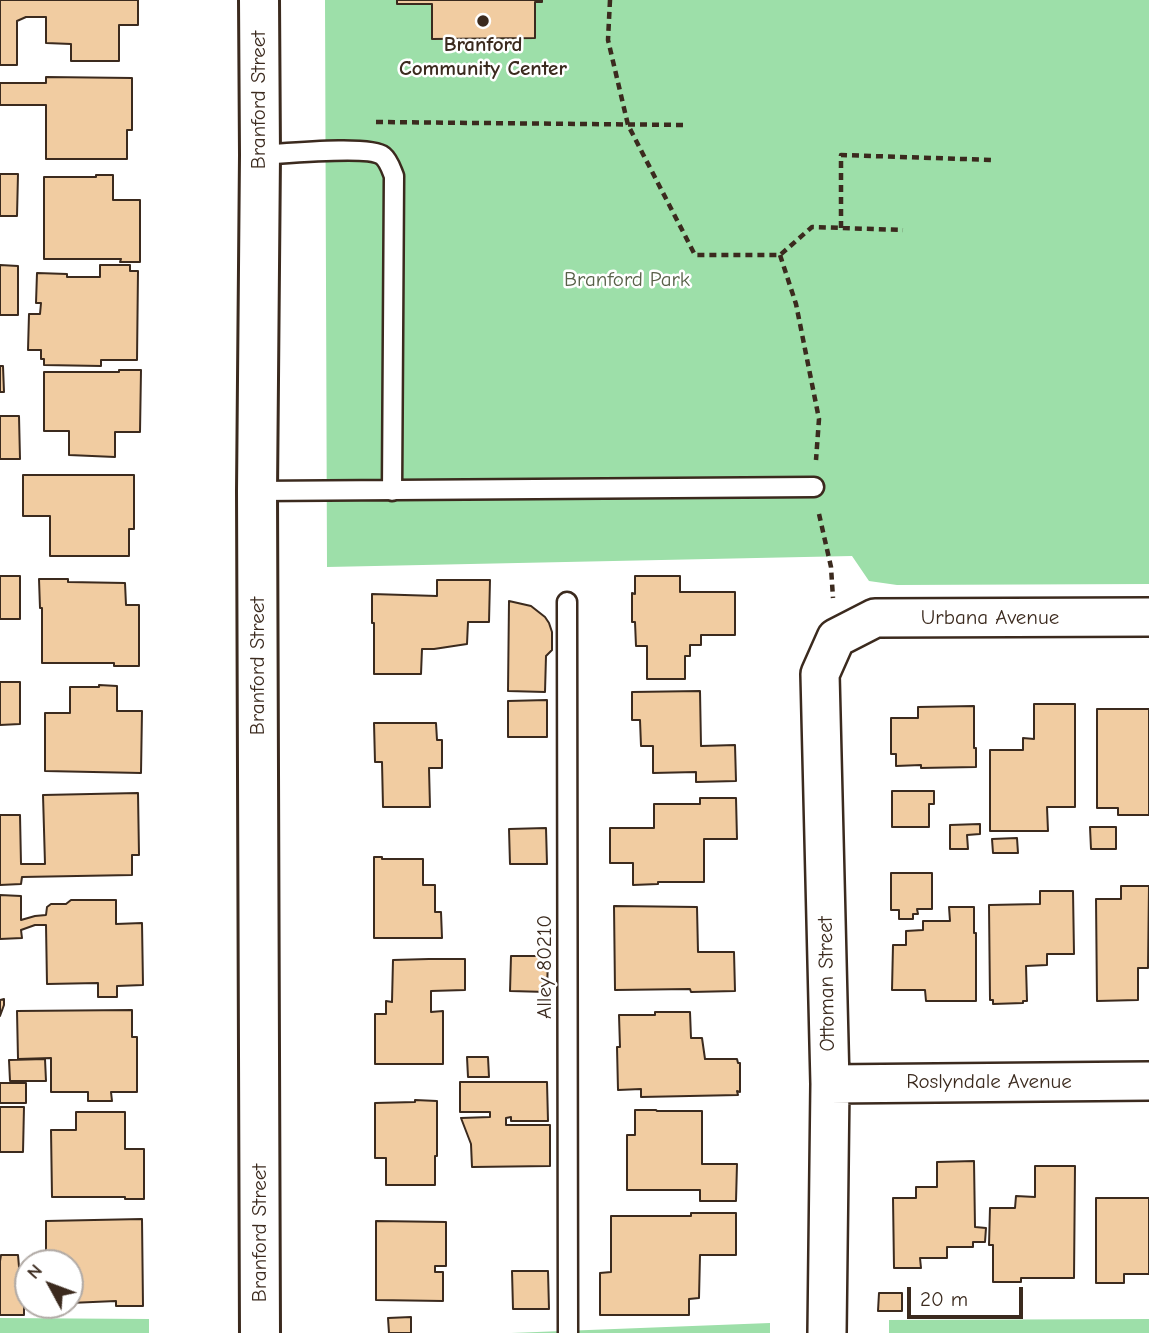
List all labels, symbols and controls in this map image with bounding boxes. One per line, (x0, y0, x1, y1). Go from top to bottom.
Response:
marker: Branford Community Center (475, 13, 491, 29)
street label: Branford Street (246, 31, 272, 169)
place label: Branford Community Center (399, 32, 567, 82)
park label: Branford Park (564, 267, 690, 293)
street label: Branford Street (245, 597, 271, 735)
street label: Urbana Avenue (921, 605, 1059, 631)
street label: Alley 80210 (532, 915, 558, 1019)
street label: Ottoman Street (813, 916, 841, 1052)
street label: Roslyndale Avenue (906, 1069, 1072, 1095)
street label: Branford Street (247, 1164, 273, 1302)
north arrow (14, 1249, 84, 1319)
text: N (22, 1260, 47, 1283)
scale bar (911, 1274, 1026, 1318)
text: 20 m (920, 1287, 968, 1311)

